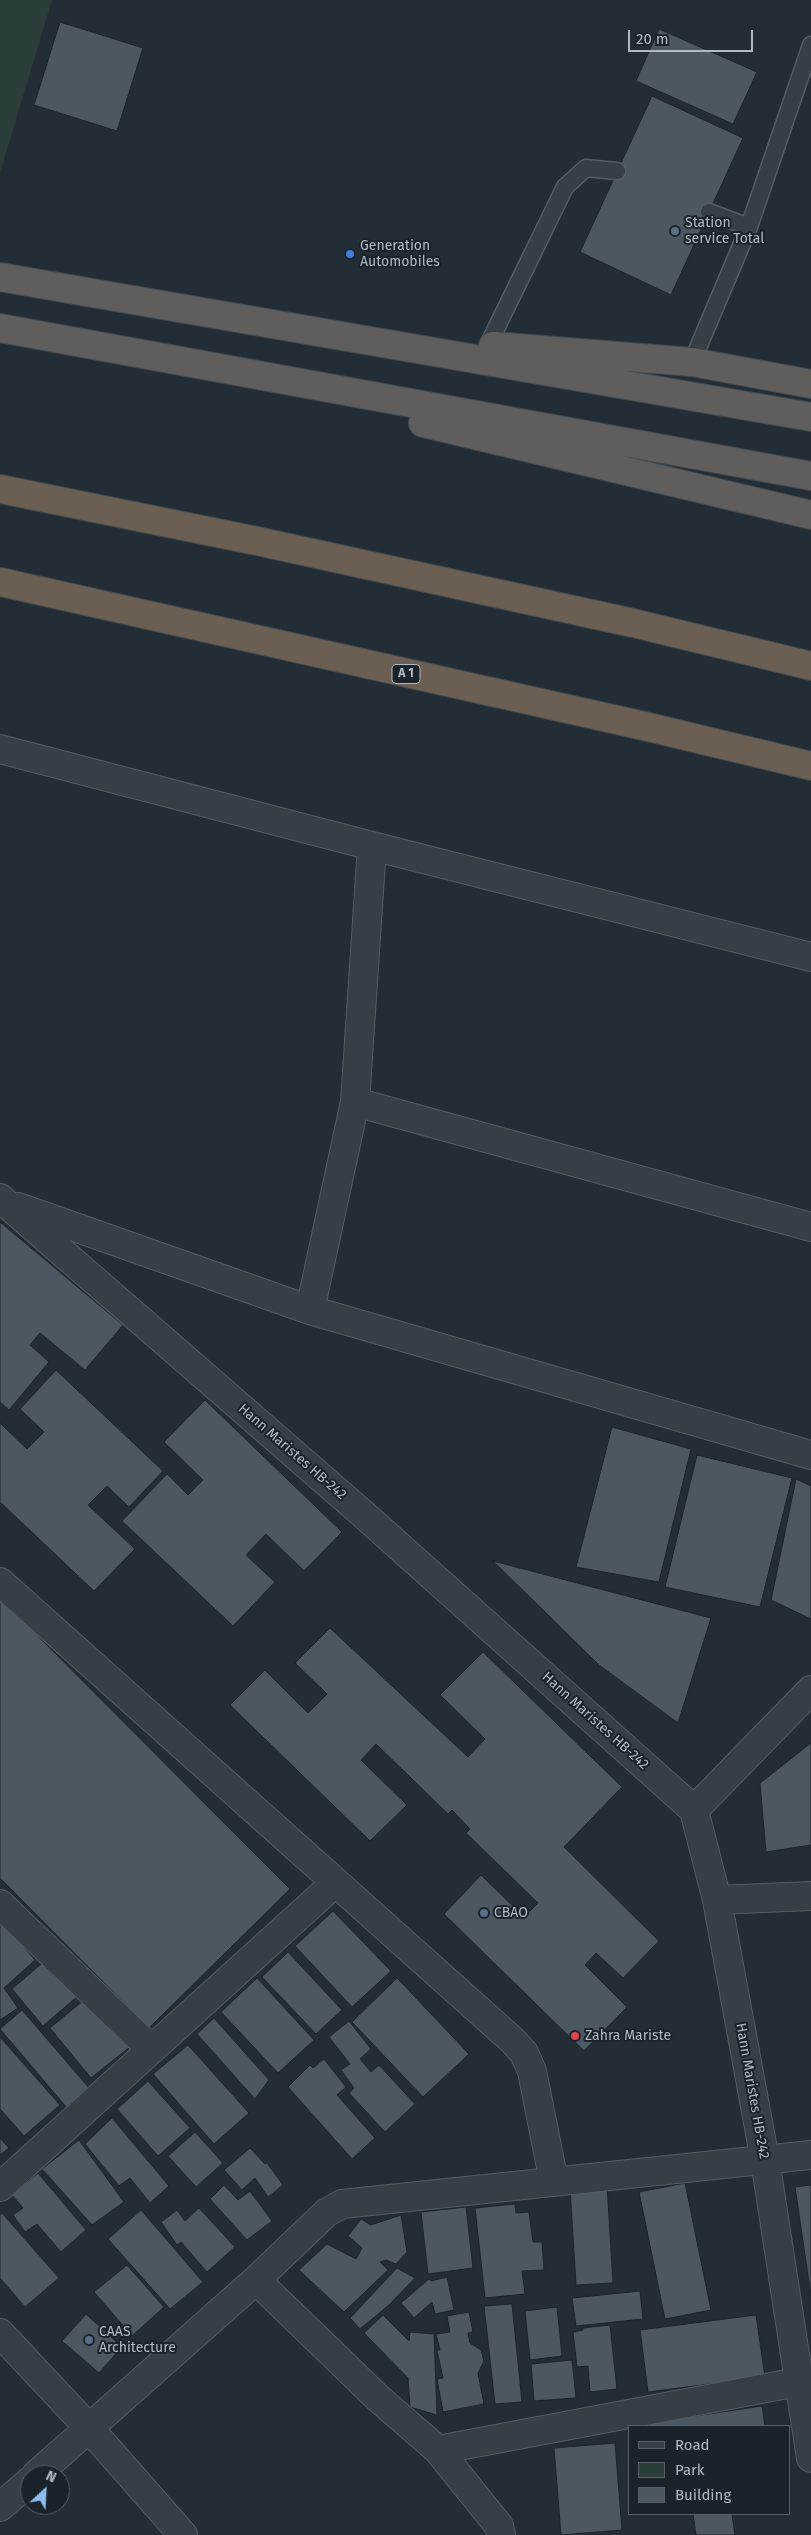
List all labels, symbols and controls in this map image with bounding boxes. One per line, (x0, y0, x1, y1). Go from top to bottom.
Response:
scale bar (631, 20, 756, 52)
text: 20 m (636, 30, 669, 48)
place label: Station service Total (685, 215, 764, 248)
marker: Station service Total (669, 225, 681, 237)
place label: Generation Automobiles (360, 238, 440, 270)
marker: Generation Automobiles (344, 248, 356, 260)
road number: A 1 (392, 664, 420, 684)
street label: Hann Maristes HB-242 (234, 1400, 350, 1504)
street label: Hann Maristes HB-242 (538, 1669, 652, 1773)
place label: CBAO (494, 1905, 528, 1921)
marker: CBAO (478, 1907, 490, 1919)
street label: Hann Maristes HB-242 (732, 2022, 772, 2160)
place label: Zahra Mariste (585, 2028, 671, 2044)
marker: Zahra Mariste (569, 2030, 581, 2042)
place label: CAAS Architecture (99, 2324, 176, 2356)
marker: CAAS Architecture (83, 2334, 95, 2346)
legend (628, 2425, 791, 2515)
text: Road (675, 2436, 710, 2454)
text: Park (675, 2461, 705, 2479)
north arrow (20, 2465, 70, 2515)
text: N (43, 2467, 59, 2487)
text: Building (675, 2486, 731, 2504)

